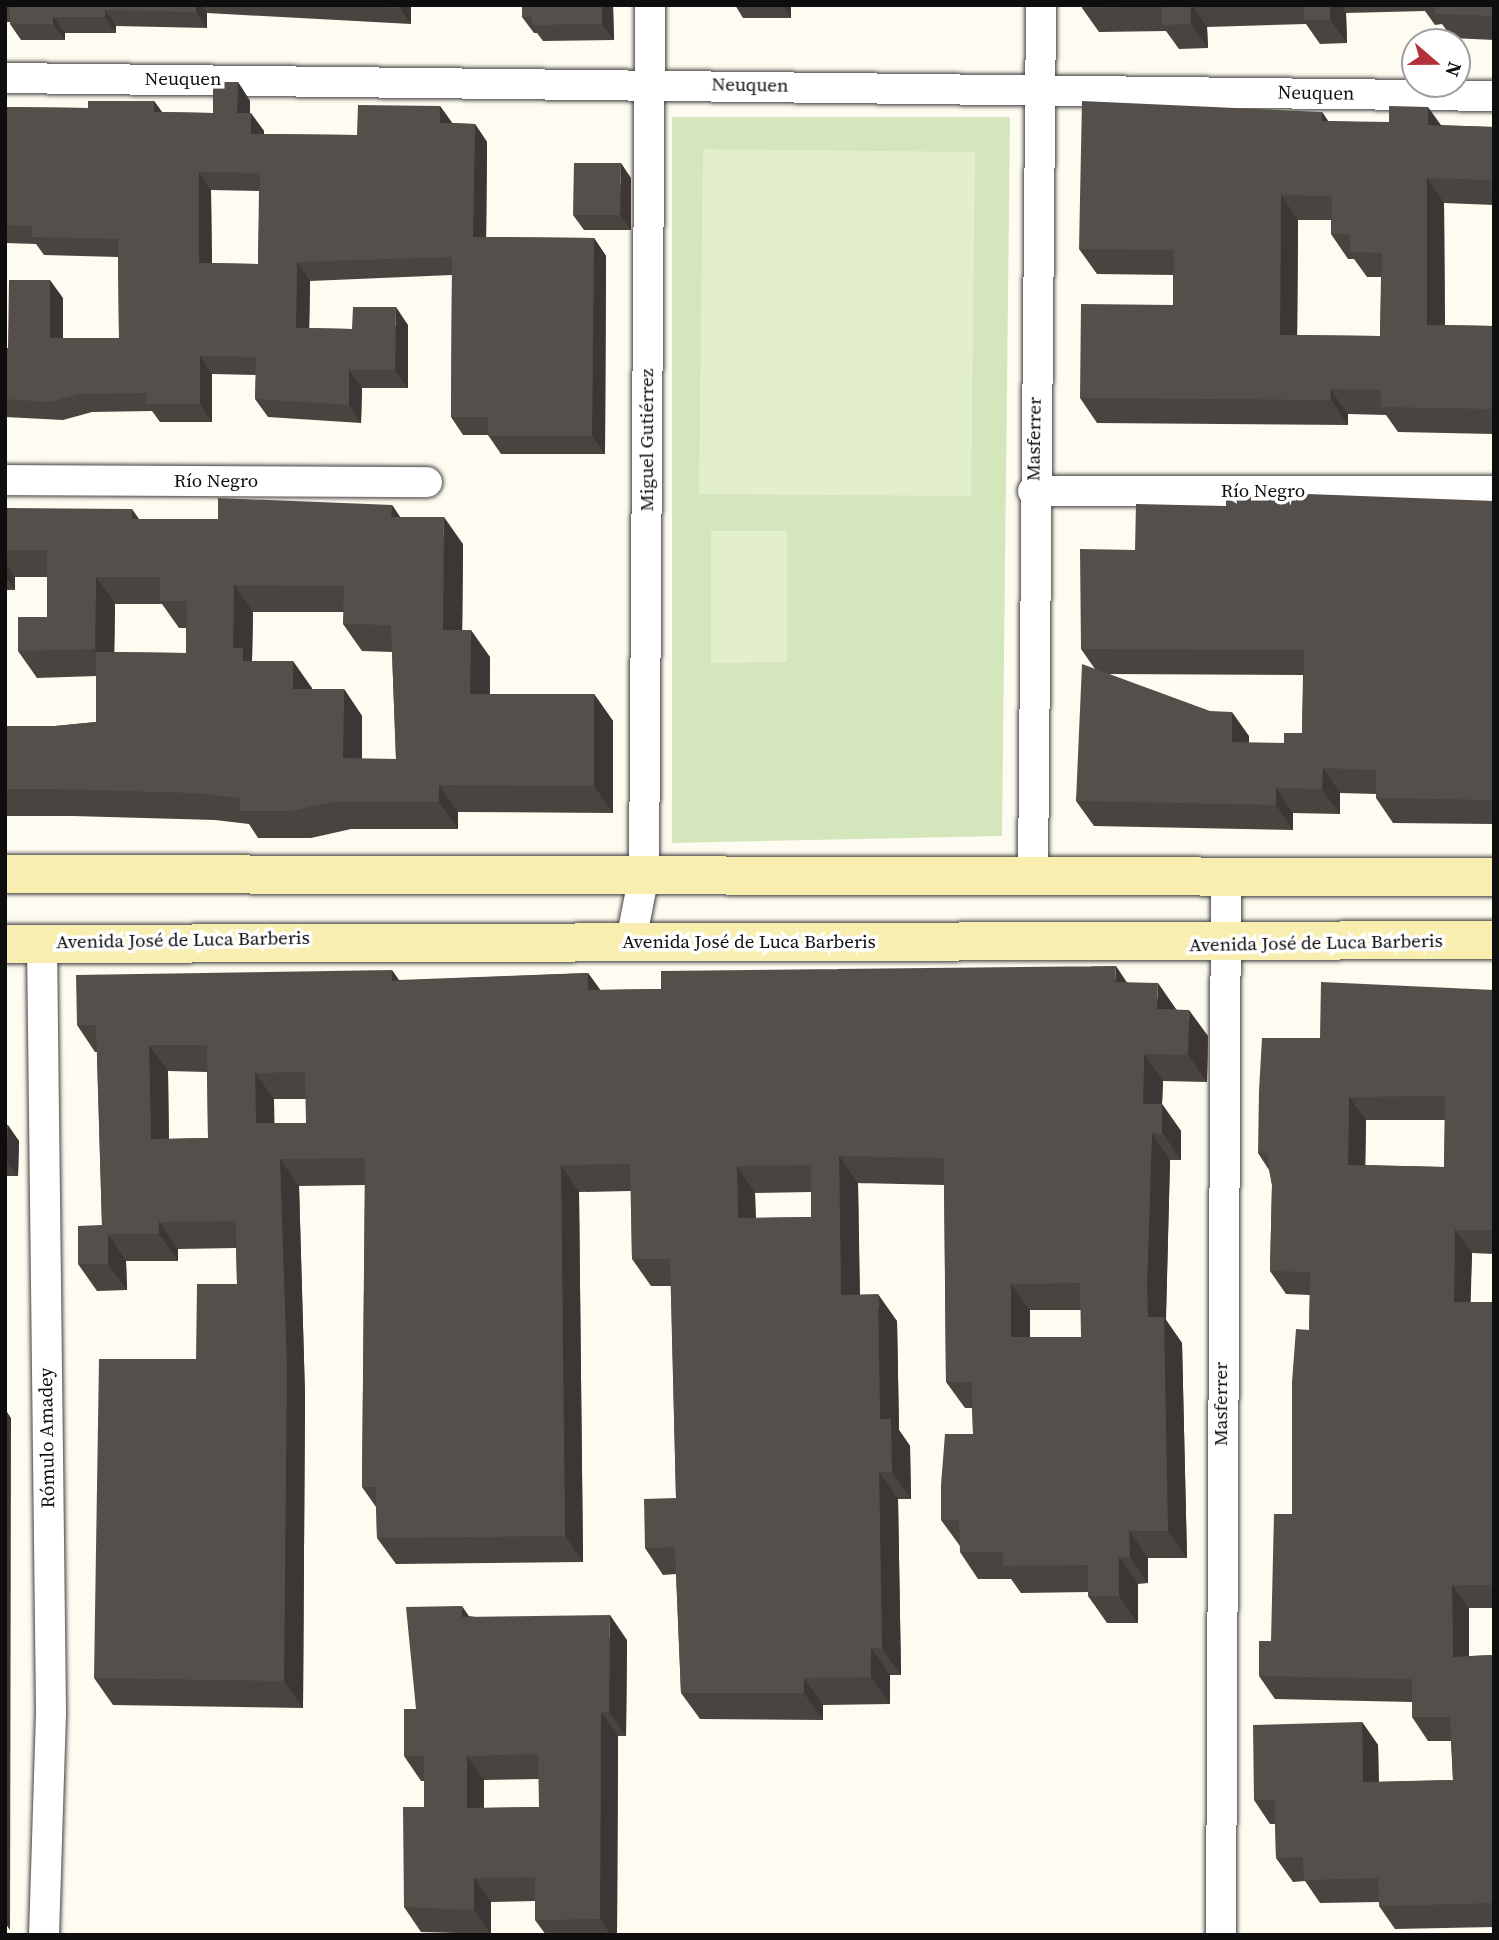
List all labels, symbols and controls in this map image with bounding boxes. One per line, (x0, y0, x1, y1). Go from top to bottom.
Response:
north arrow (1401, 28, 1471, 98)
text: N (1439, 59, 1468, 80)
street label: Neuquen (145, 68, 221, 90)
street label: Neuquen (711, 73, 789, 97)
street label: Neuquen (1277, 81, 1355, 105)
street label: Miguel Gutiérrez (636, 369, 658, 511)
street label: Masferrer (1022, 397, 1046, 481)
street label: Río Negro (174, 470, 258, 492)
street label: Río Negro (1221, 480, 1305, 502)
street label: Avenida José de Luca Barberis (56, 926, 310, 954)
street label: Avenida José de Luca Barberis (1189, 929, 1443, 957)
street label: Avenida José de Luca Barberis (622, 931, 876, 953)
street label: Masferrer (1210, 1362, 1232, 1446)
street label: Rómulo Amadey (34, 1367, 60, 1509)

